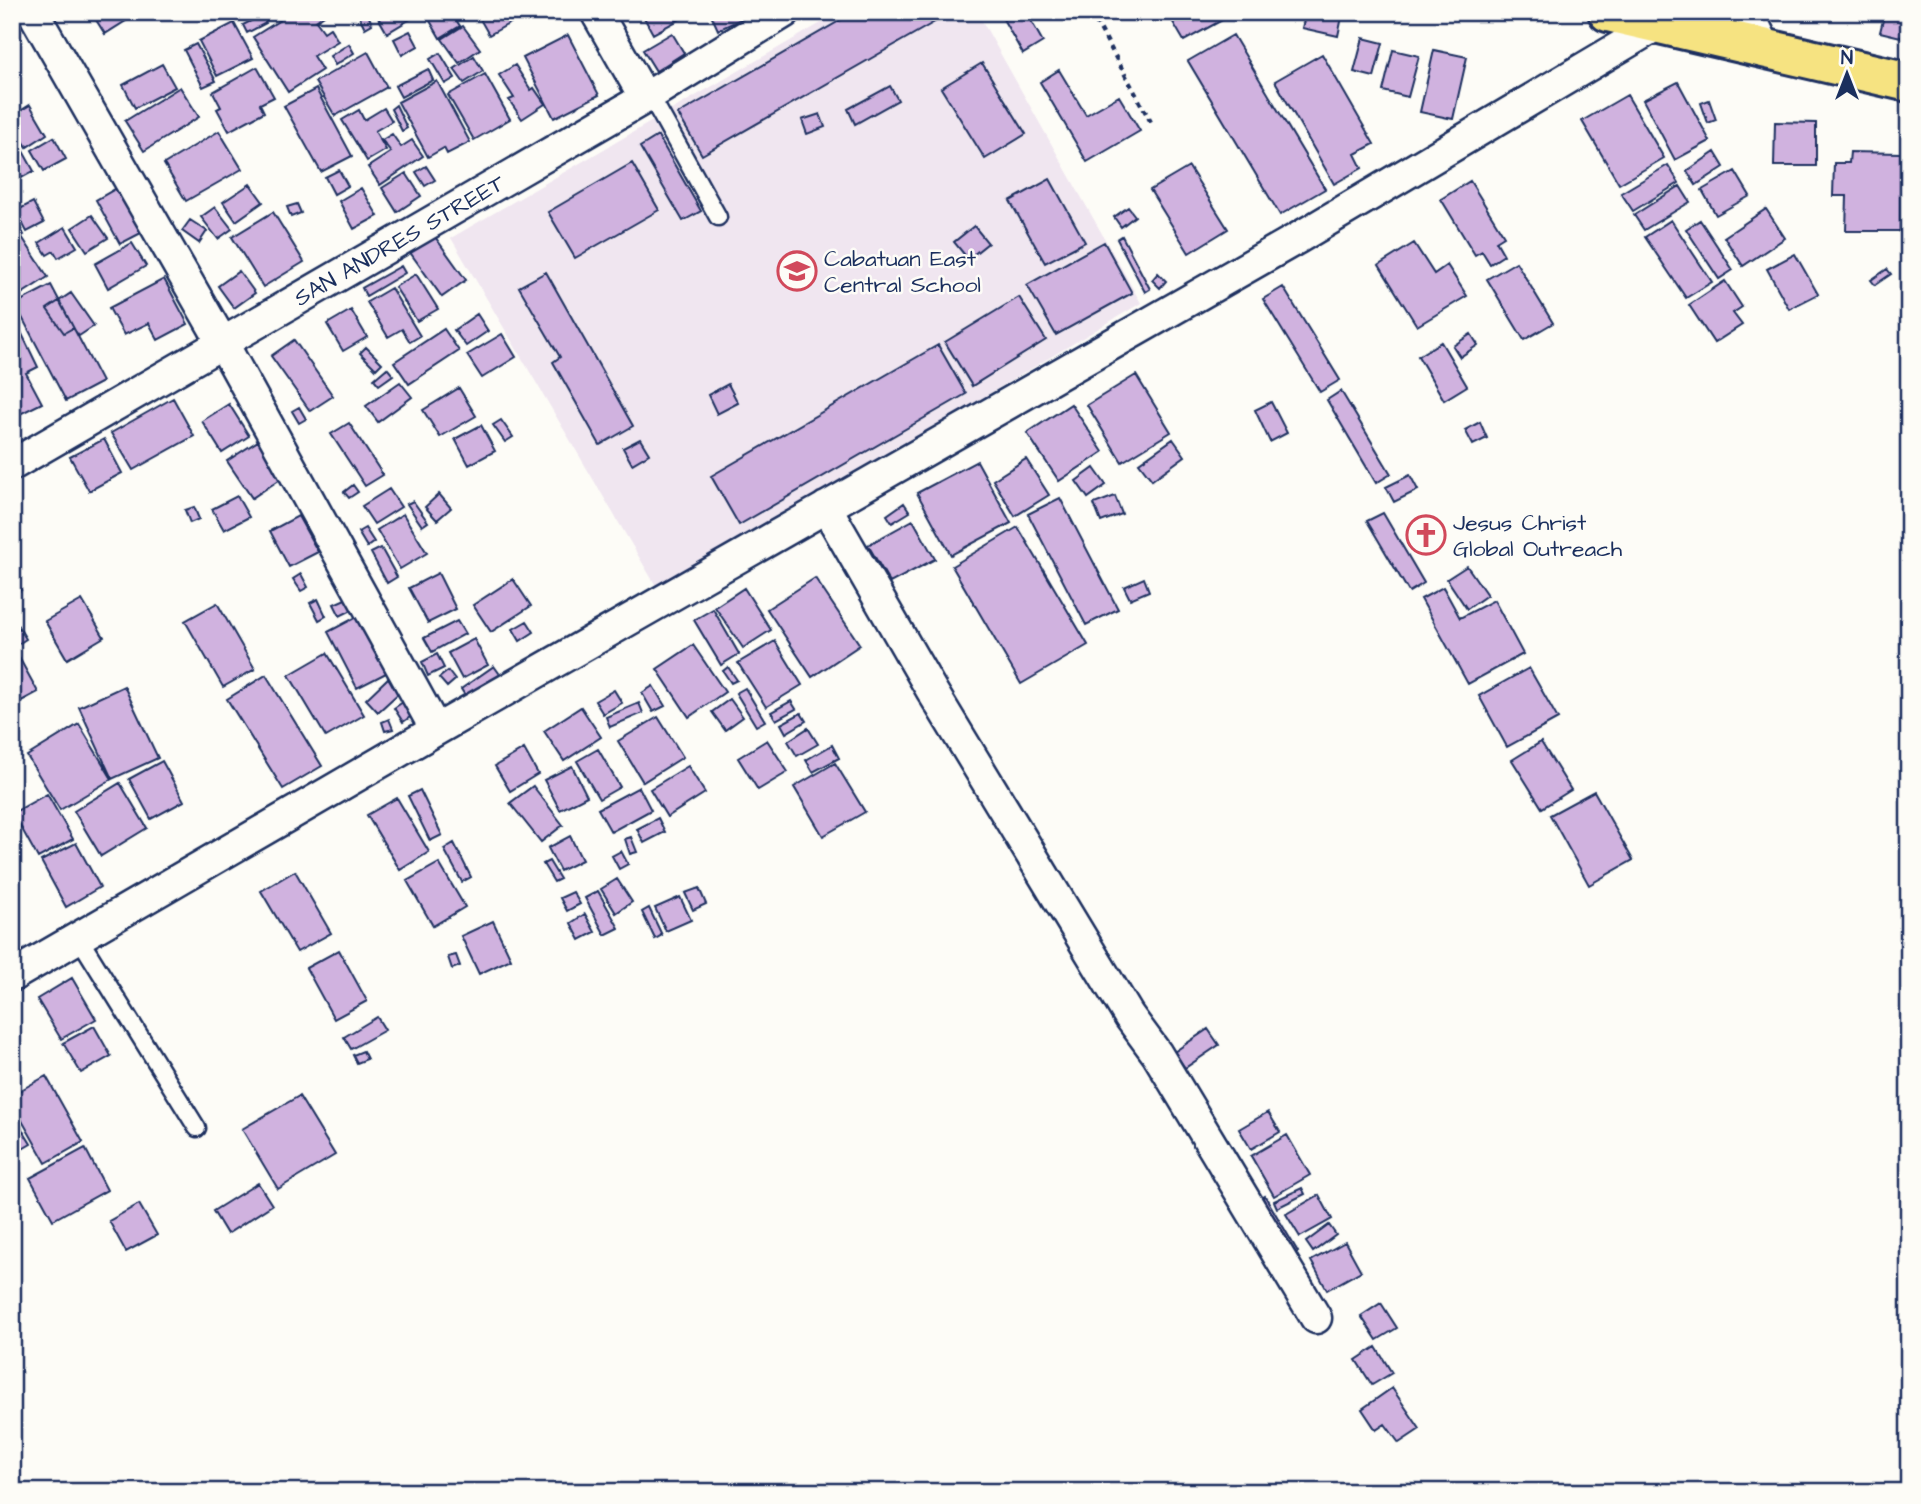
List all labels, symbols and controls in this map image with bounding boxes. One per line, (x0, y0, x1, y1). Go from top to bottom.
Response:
north arrow (1812, 38, 1882, 108)
text: N (1841, 45, 1853, 72)
street label: SAN ANDRES STREET (288, 167, 511, 314)
place label: Cabatuan East Central School (824, 243, 981, 301)
school or university icon: Cabatuan East Central School (776, 250, 818, 292)
place label: Jesus Christ Global Outreach (1453, 507, 1623, 565)
church icon: Jesus Christ Global Outreach (1405, 514, 1447, 556)

